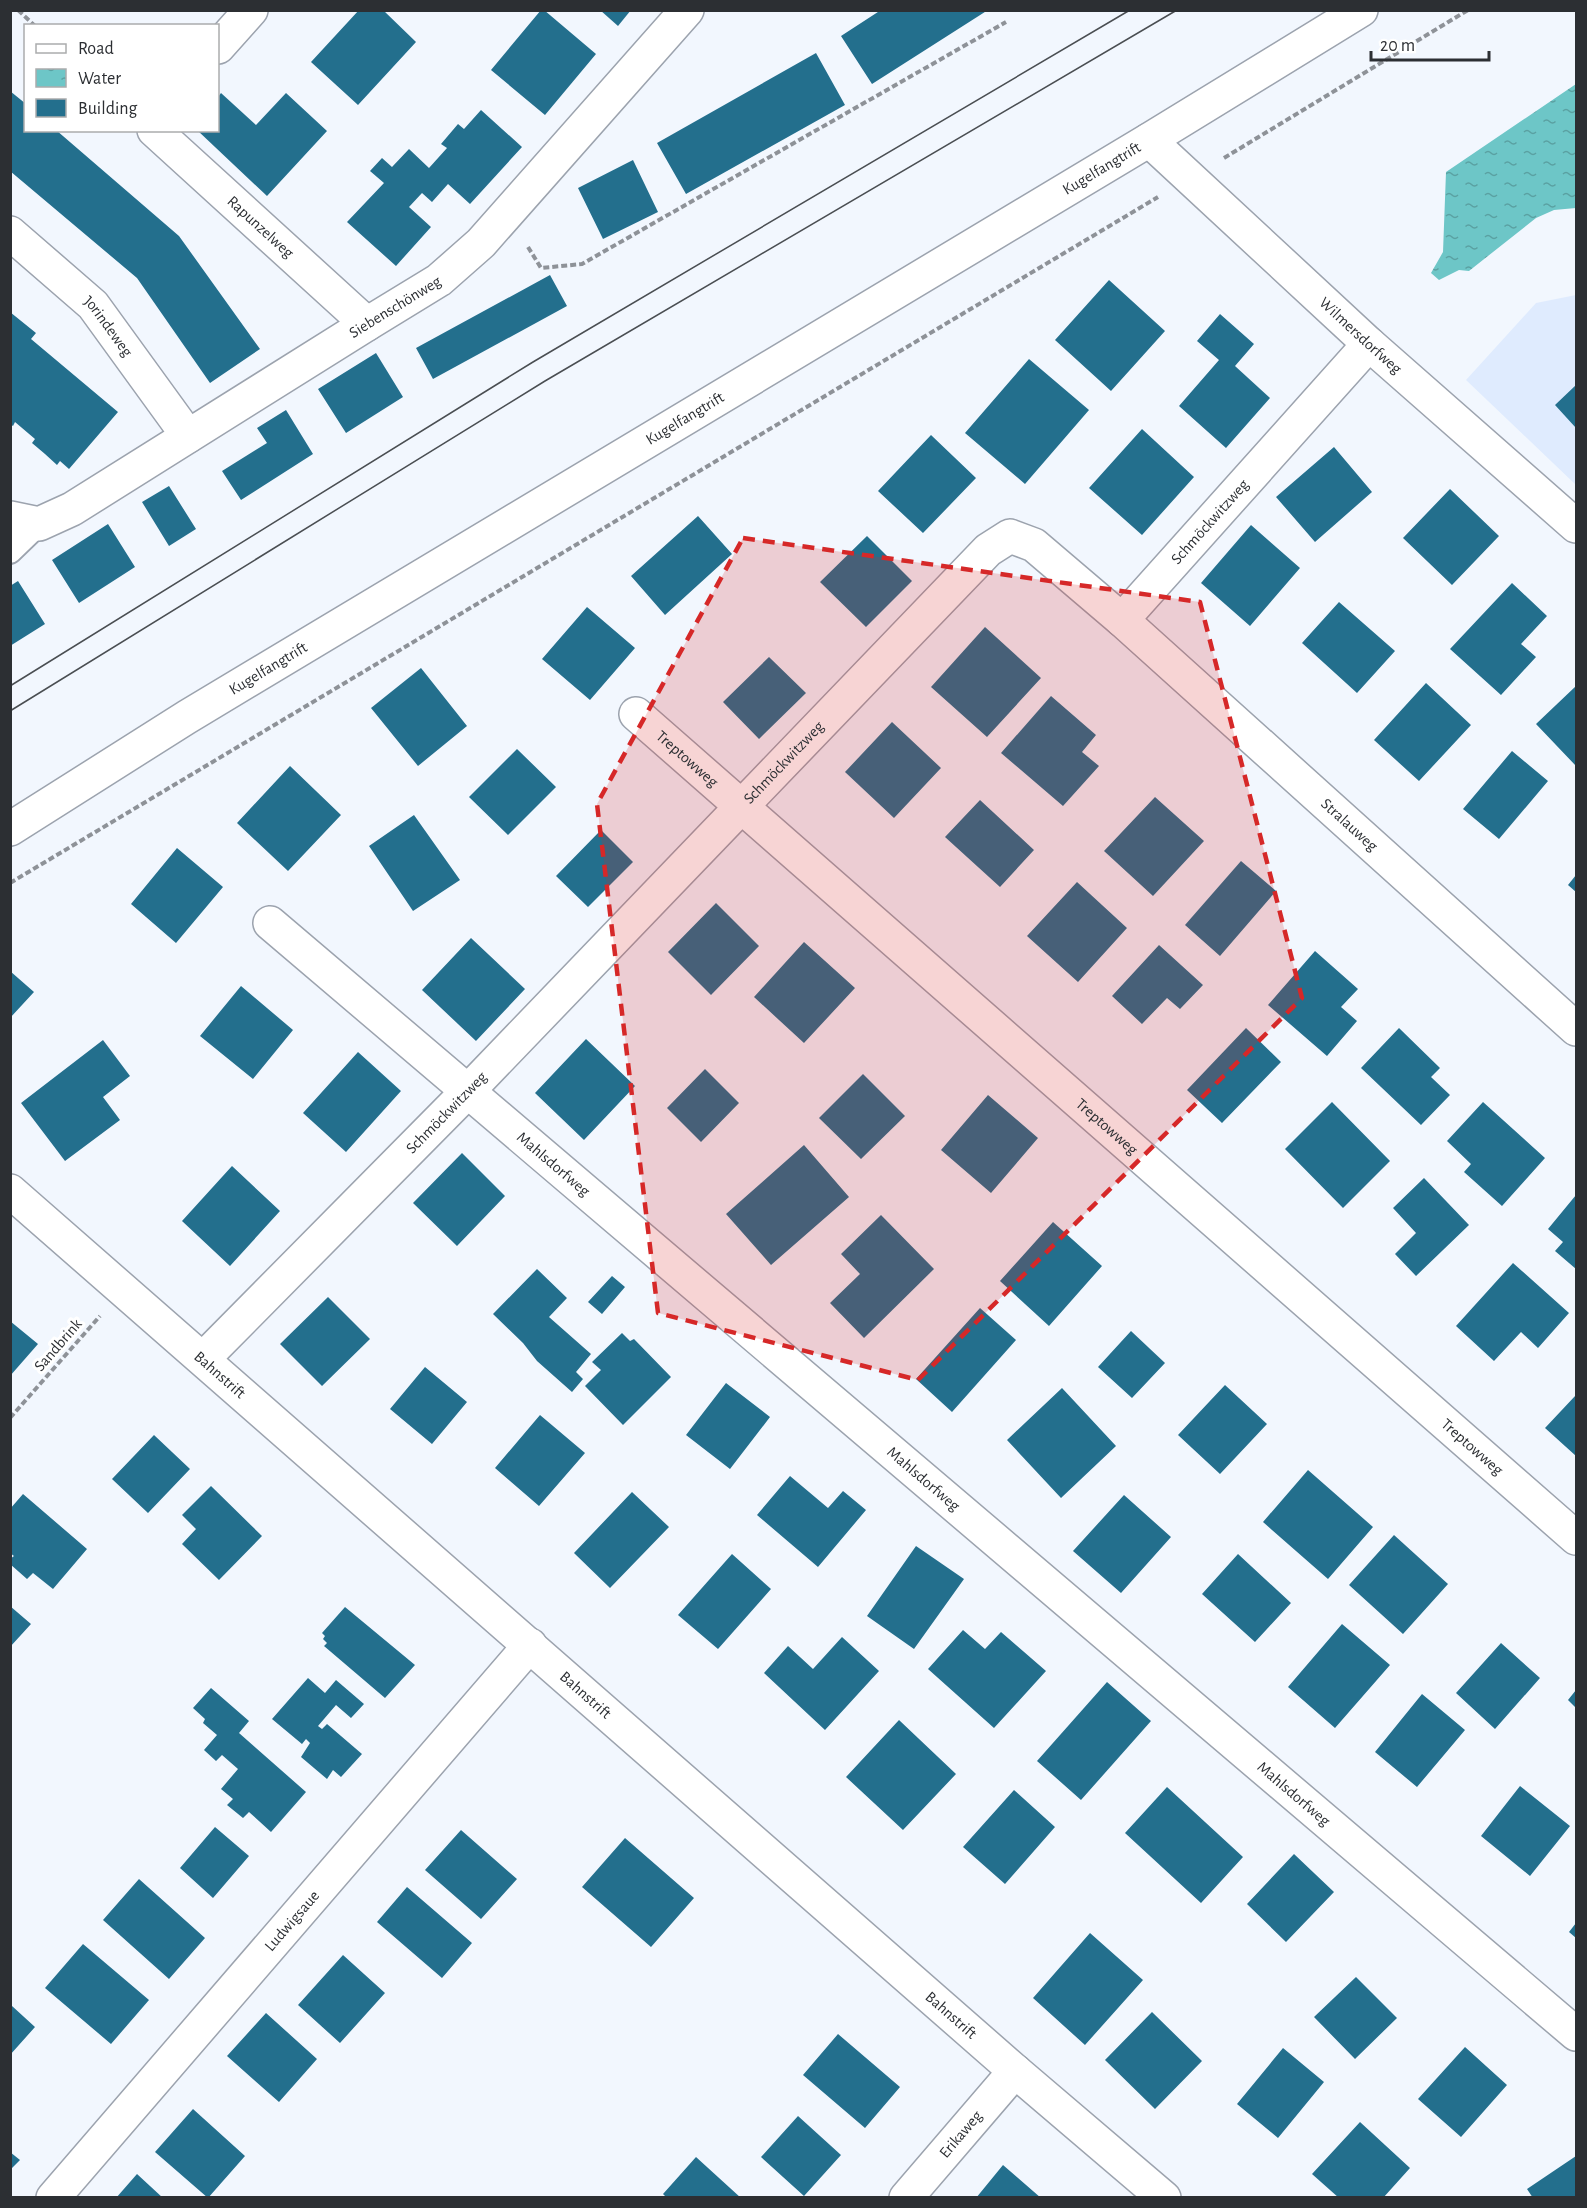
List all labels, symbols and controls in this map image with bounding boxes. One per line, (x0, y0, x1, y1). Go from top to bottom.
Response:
legend (24, 24, 219, 132)
scale bar (1371, 24, 1490, 62)
text: 20 m (1380, 37, 1415, 55)
text: Road (78, 40, 114, 58)
text: Water (78, 70, 121, 88)
text: Building (78, 100, 138, 118)
street label: Kugelfangtrift (1060, 139, 1144, 198)
street label: Rapunzelweg (224, 193, 297, 261)
street label: Siebenschönweg (346, 273, 444, 341)
street label: Jorindeweg (81, 293, 136, 360)
street label: Wilmersdorfweg (1316, 294, 1405, 377)
street label: Kugelfangtrift (643, 389, 727, 448)
street label: Schmöckwitzweg (1168, 476, 1252, 567)
street label: Kugelfangtrift (226, 639, 310, 698)
street label: Schmöckwitzweg (741, 718, 827, 807)
street label: Treptowweg (653, 728, 721, 790)
street label: Stralauweg (1318, 795, 1381, 854)
street label: Schmöckwitzweg (403, 1068, 490, 1157)
street label: Treptowweg (1073, 1095, 1141, 1158)
street label: Mahlsdorfweg (514, 1129, 593, 1199)
street label: Sandbrink (31, 1315, 85, 1374)
street label: Bahnstrift (191, 1348, 249, 1401)
street label: Treptowweg (1438, 1416, 1506, 1478)
street label: Mahlsdorfweg (884, 1444, 963, 1514)
street label: Bahnstrift (557, 1668, 614, 1722)
street label: Mahlsdorfweg (1254, 1759, 1333, 1829)
street label: Ludwigsaue (262, 1887, 322, 1954)
street label: Bahnstrift (922, 1988, 980, 2042)
street label: Erikaweg (936, 2108, 985, 2161)

